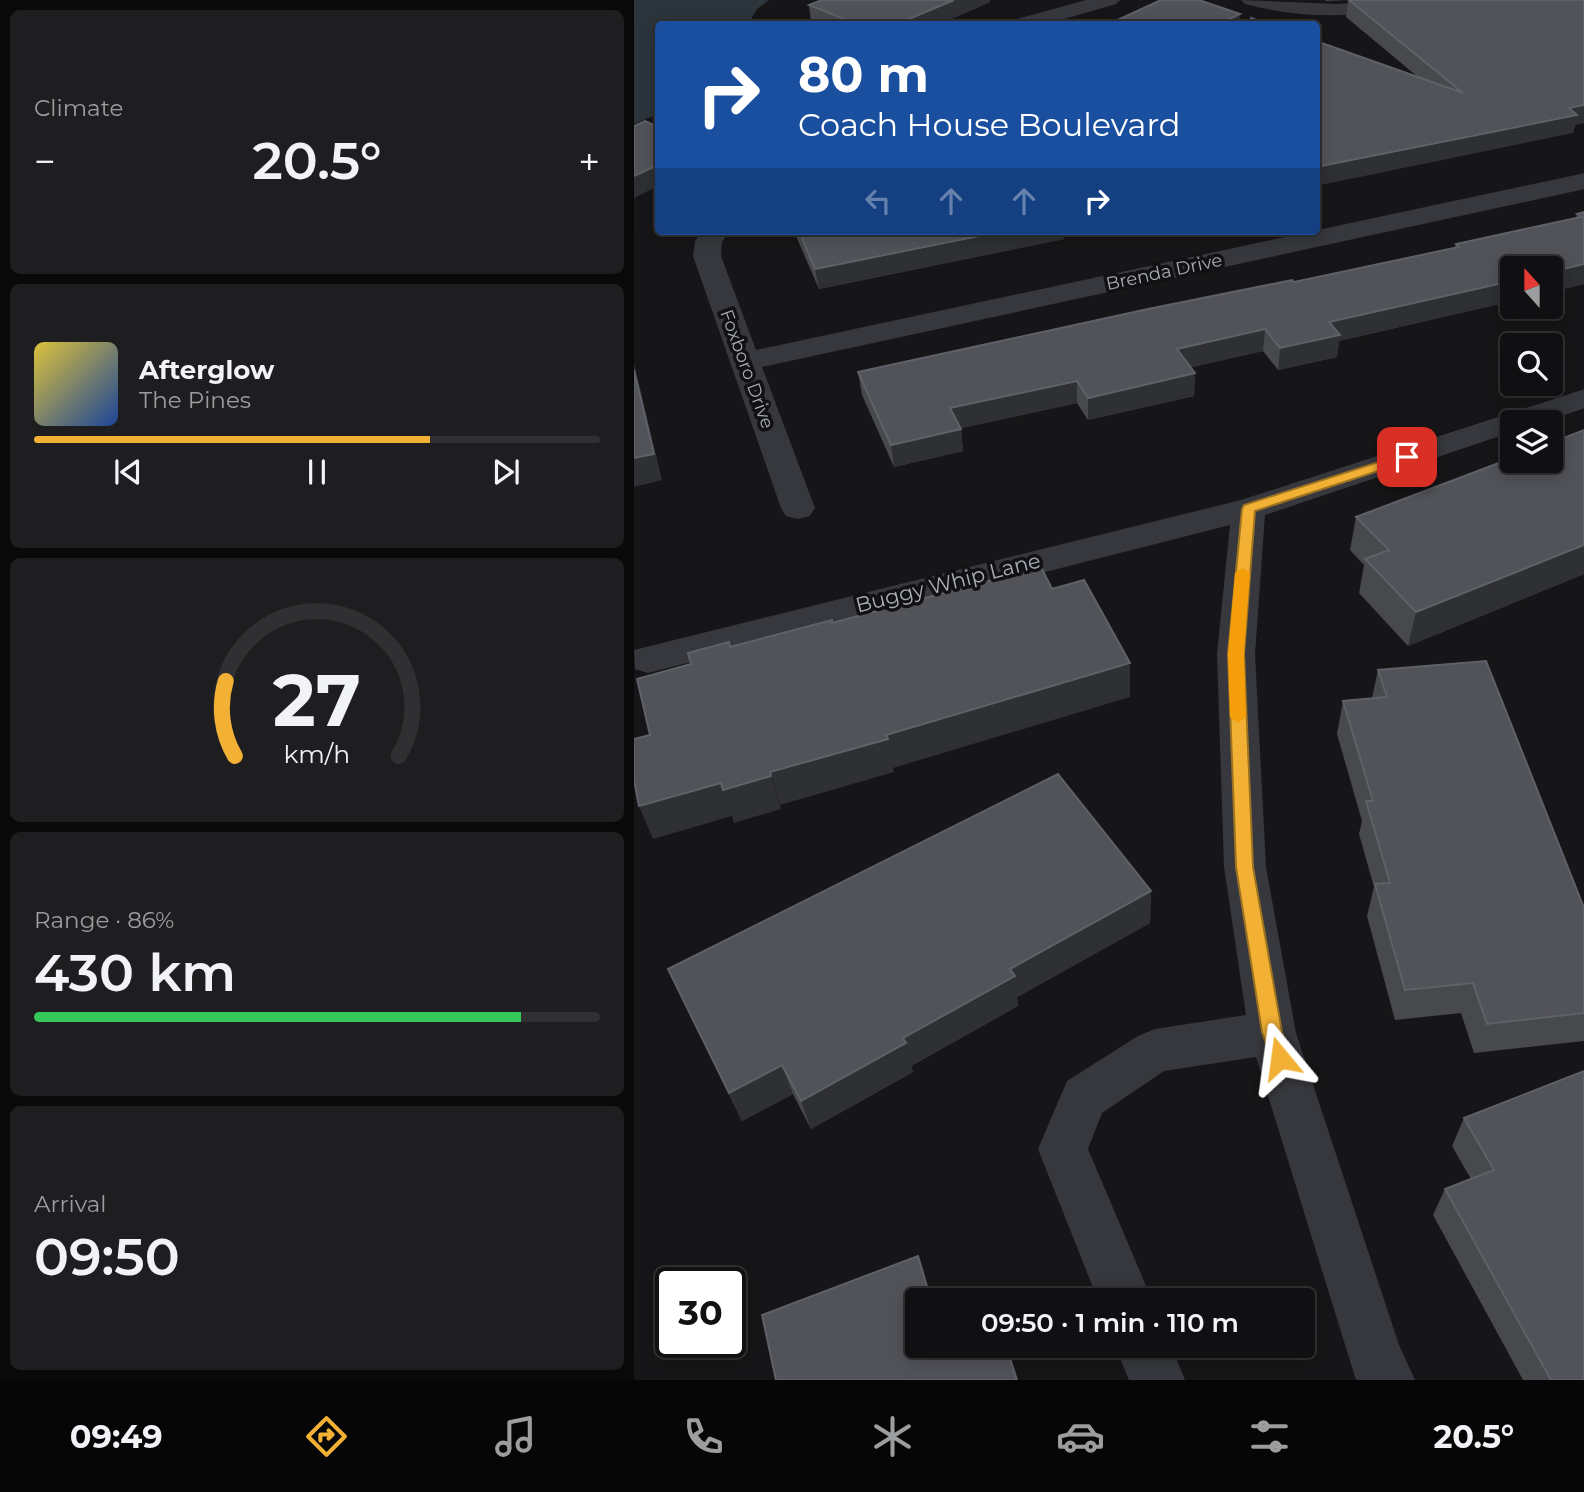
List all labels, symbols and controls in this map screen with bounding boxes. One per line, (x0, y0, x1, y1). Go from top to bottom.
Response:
text: 80 m (798, 45, 929, 104)
icon: right (683, 49, 774, 140)
text: Climate (34, 94, 123, 122)
text: Coach House Boulevard (798, 105, 1181, 144)
text: 20.5° (253, 129, 381, 192)
text: − (34, 138, 56, 185)
text: + (578, 138, 600, 185)
icon: left (859, 182, 897, 220)
icon: ahead (932, 182, 970, 220)
icon: ahead (1005, 182, 1043, 220)
icon: right (1078, 182, 1116, 220)
street label: Brenda Drive (1104, 249, 1224, 295)
north arrow (1500, 256, 1563, 318)
map controls (1500, 256, 1563, 473)
street label: Foxboro Drive (715, 306, 779, 432)
button: search (1500, 333, 1563, 396)
text: Afterglow (139, 354, 274, 386)
text: The Pines (139, 386, 251, 414)
button: layers (1500, 410, 1563, 473)
pin (1377, 427, 1437, 487)
icon: arrive (1388, 438, 1426, 476)
icon: previous (109, 453, 147, 491)
icon: pause (298, 453, 336, 491)
icon: next (487, 453, 525, 491)
street label: Buggy Whip Lane (853, 547, 1043, 618)
text: 27 (273, 656, 361, 744)
text: km/h (284, 739, 350, 769)
text: Range · 86% (34, 906, 174, 934)
text: 430 km (34, 941, 236, 1004)
position arrow (1243, 1021, 1317, 1095)
text: Arrival (34, 1190, 107, 1218)
text: 09:50 (34, 1225, 180, 1288)
speed limit sign: 30 (655, 1267, 746, 1358)
text: 09:50 · 1 min · 110 m (981, 1307, 1239, 1339)
icon: directions (302, 1412, 351, 1461)
icon: music (491, 1412, 540, 1461)
icon: phone (679, 1412, 728, 1461)
icon: climate (868, 1412, 917, 1461)
icon: car (1056, 1412, 1105, 1461)
icon: filters (1245, 1412, 1294, 1461)
text: 09:49 (70, 1417, 163, 1456)
text: 20.5° (1433, 1417, 1514, 1456)

